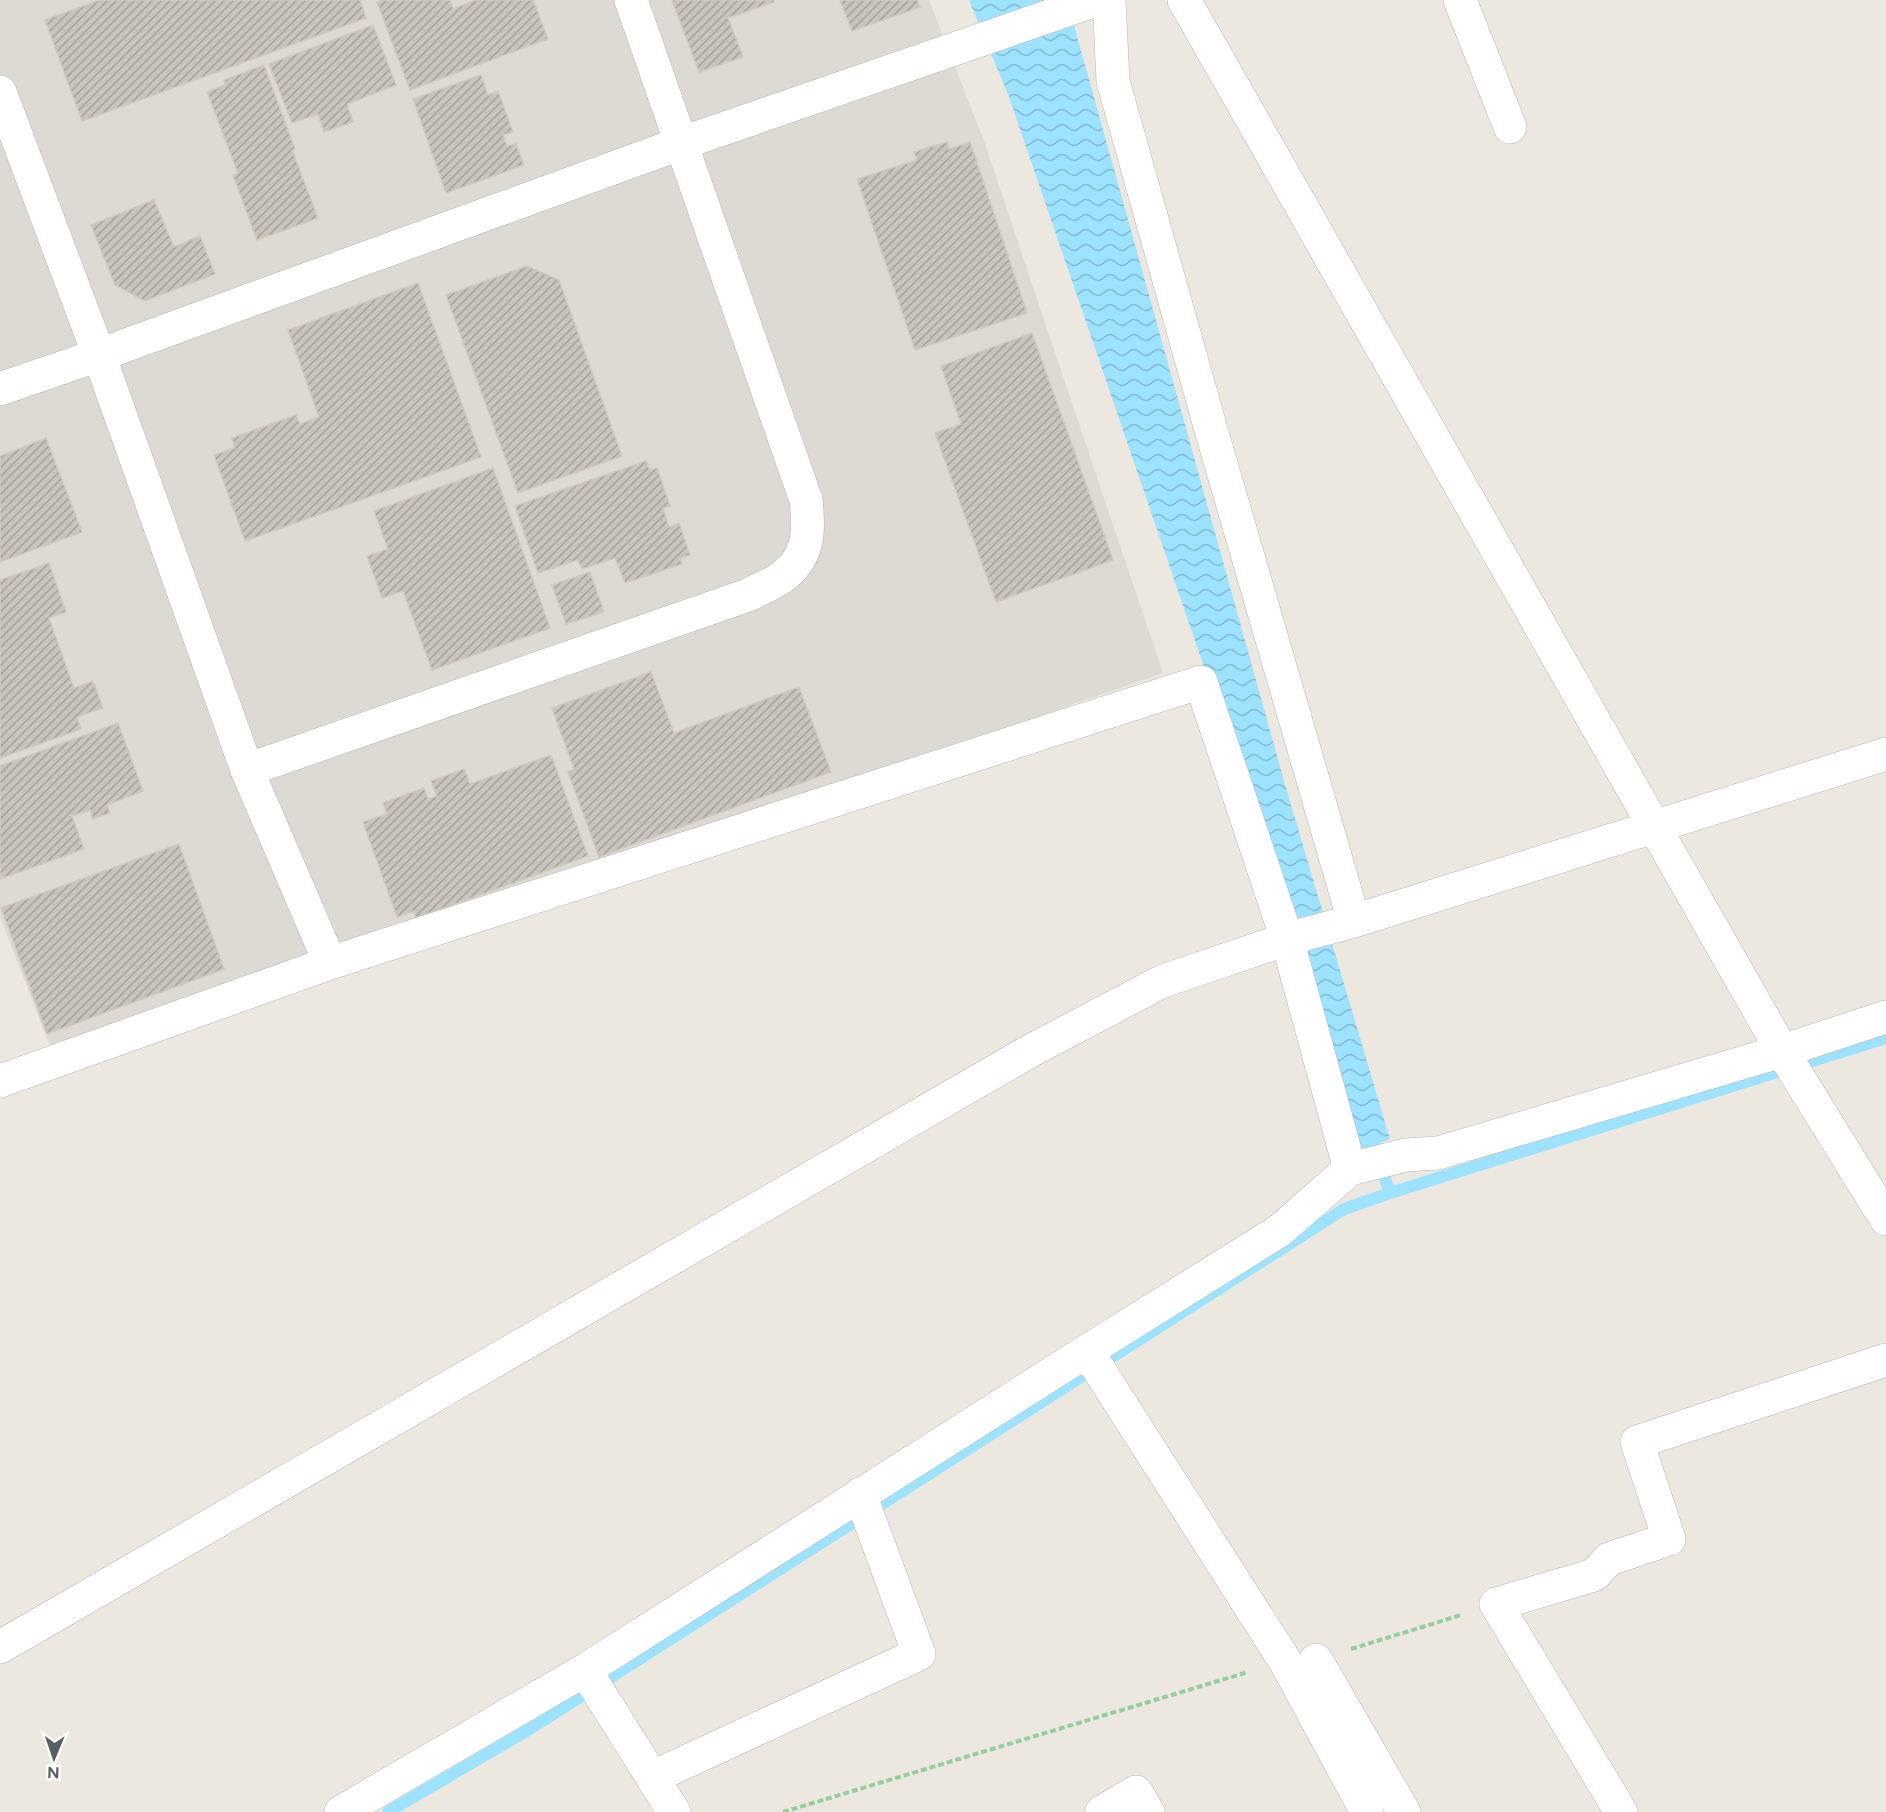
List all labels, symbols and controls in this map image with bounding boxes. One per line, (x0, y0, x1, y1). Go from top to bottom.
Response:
north arrow (24, 1728, 84, 1788)
text: N (47, 1763, 60, 1782)

